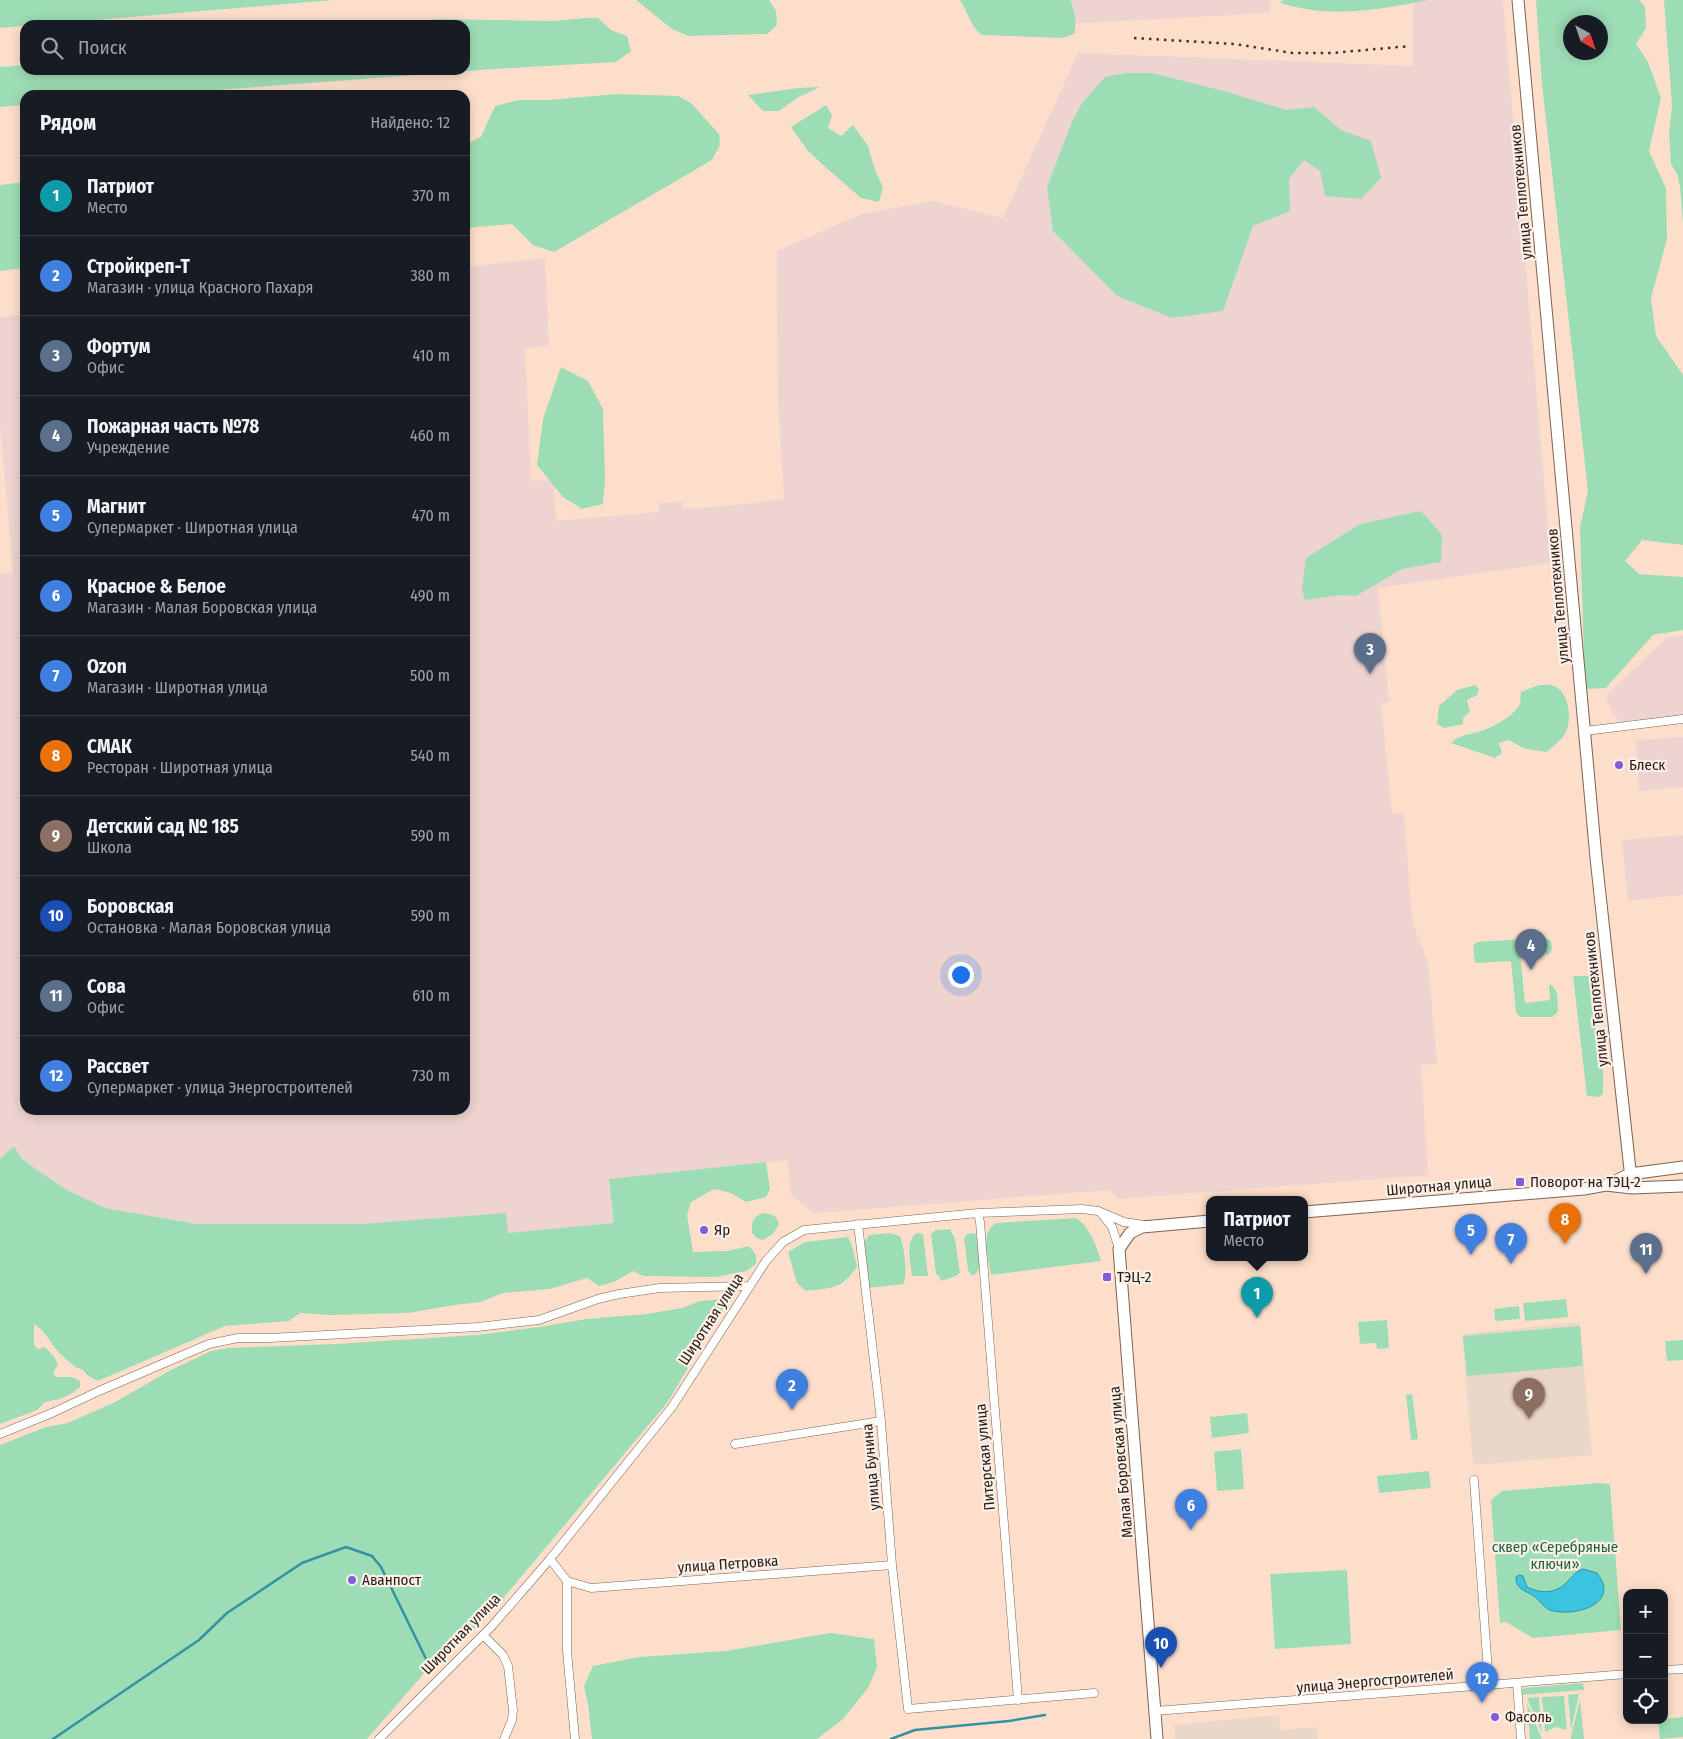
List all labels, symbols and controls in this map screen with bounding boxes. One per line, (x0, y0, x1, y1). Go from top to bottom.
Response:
north arrow (1563, 15, 1608, 60)
search box (20, 20, 470, 75)
icon: search (38, 34, 66, 62)
text: Поиск (78, 36, 127, 59)
text: Рядом (40, 110, 96, 136)
text: Найдено: 12 (371, 113, 450, 132)
street label: улица Теплотехников (1506, 124, 1536, 260)
text: Патриот (87, 175, 154, 198)
text: 1 (53, 186, 59, 205)
text: 370 m (412, 186, 450, 205)
text: Место (87, 198, 128, 217)
text: Стройкреп-Т (87, 255, 190, 278)
text: 2 (52, 266, 60, 285)
text: 380 m (410, 266, 450, 285)
text: Магазин · улица Красного Пахаря (87, 278, 314, 297)
text: Фортум (87, 335, 150, 358)
text: 3 (52, 346, 60, 365)
text: 410 m (412, 346, 450, 365)
text: Офис (87, 358, 124, 377)
text: Пожарная часть №78 (87, 415, 259, 438)
text: 4 (52, 426, 60, 445)
text: 460 m (410, 426, 450, 445)
text: Учреждение (87, 438, 170, 457)
text: Магнит (87, 495, 146, 518)
text: 5 (52, 506, 60, 525)
text: 470 m (412, 506, 450, 525)
text: Супермаркет · Широтная улица (87, 518, 298, 537)
street label: улица Теплотехников (1543, 528, 1573, 664)
text: Красное & Белое (87, 575, 226, 598)
text: 6 (52, 586, 60, 605)
text: 490 m (410, 586, 450, 605)
text: Магазин · Малая Боровская улица (87, 598, 317, 617)
pin: 3 (1354, 633, 1386, 674)
text: Ozon (87, 655, 127, 678)
text: 7 (53, 666, 59, 685)
text: 500 m (410, 666, 450, 685)
text: Магазин · Широтная улица (87, 678, 268, 697)
text: СМАК (87, 735, 132, 758)
text: 8 (52, 746, 60, 765)
text: 540 m (411, 746, 450, 765)
place label: Блеск (1629, 756, 1665, 774)
text: Ресторан · Широтная улица (87, 758, 273, 777)
marker: Блеск (1613, 759, 1625, 771)
text: Детский сад № 185 (87, 815, 239, 838)
text: 9 (52, 826, 60, 845)
text: 590 m (411, 826, 450, 845)
text: Школа (87, 838, 132, 857)
text: Боровская (87, 895, 174, 918)
text: 10 (48, 906, 64, 925)
text: 590 m (411, 906, 450, 925)
text: Остановка · Малая Боровская улица (87, 918, 331, 937)
pin: 4 (1515, 929, 1547, 970)
street label: улица Теплотехников (1580, 931, 1612, 1067)
your location (948, 962, 974, 988)
text: Сова (87, 975, 126, 998)
text: 11 (49, 986, 63, 1005)
text: 610 m (412, 986, 450, 1005)
text: Офис (87, 998, 124, 1017)
text: Рассвет (87, 1055, 149, 1078)
text: 12 (49, 1066, 63, 1085)
text: 730 m (412, 1066, 450, 1085)
text: Супермаркет · улица Энергостроителей (87, 1078, 353, 1097)
street label: Широтная улица (1385, 1172, 1493, 1200)
place label: Поворот на ТЭЦ-2 (1530, 1173, 1641, 1191)
marker: Поворот на ТЭЦ-2 (1514, 1176, 1526, 1188)
popup (1206, 1196, 1308, 1261)
pin: 8 (1549, 1203, 1581, 1244)
text: Патриот (1223, 1208, 1291, 1231)
pin: 5 (1455, 1214, 1487, 1255)
place label: Яр (714, 1221, 730, 1239)
pin: 7 (1495, 1223, 1527, 1264)
marker: Яр (698, 1224, 710, 1236)
text: Место (1223, 1231, 1264, 1250)
pin: 11 (1630, 1233, 1662, 1274)
place label: ТЭЦ-2 (1117, 1268, 1152, 1286)
street label: Широтная улица (675, 1270, 747, 1368)
marker: ТЭЦ-2 (1101, 1271, 1113, 1283)
pin: 1 (1241, 1277, 1273, 1318)
pin: 2 (776, 1369, 808, 1410)
pin: 9 (1513, 1378, 1545, 1419)
street label: Малая Боровская улица (1105, 1385, 1137, 1539)
street label: Питерская улица (971, 1403, 999, 1511)
street label: улица Бунина (858, 1423, 884, 1511)
pin: 6 (1175, 1489, 1207, 1530)
park label: сквер «Серебряные ключи» (1492, 1538, 1618, 1573)
street label: улица Петровка (677, 1552, 779, 1576)
place label: Аванпост (362, 1571, 422, 1589)
marker: Аванпост (346, 1574, 358, 1586)
map controls (1623, 1589, 1668, 1724)
button: + (1623, 1589, 1668, 1634)
street label: Широтная улица (418, 1590, 504, 1678)
pin: 10 (1145, 1627, 1177, 1668)
button: − (1623, 1634, 1668, 1679)
pin: 12 (1466, 1662, 1498, 1703)
street label: улица Энергостроителей (1296, 1665, 1454, 1697)
button: locate (1623, 1679, 1668, 1724)
place label: Фасоль (1505, 1708, 1552, 1726)
marker: Фасоль (1489, 1711, 1501, 1723)

